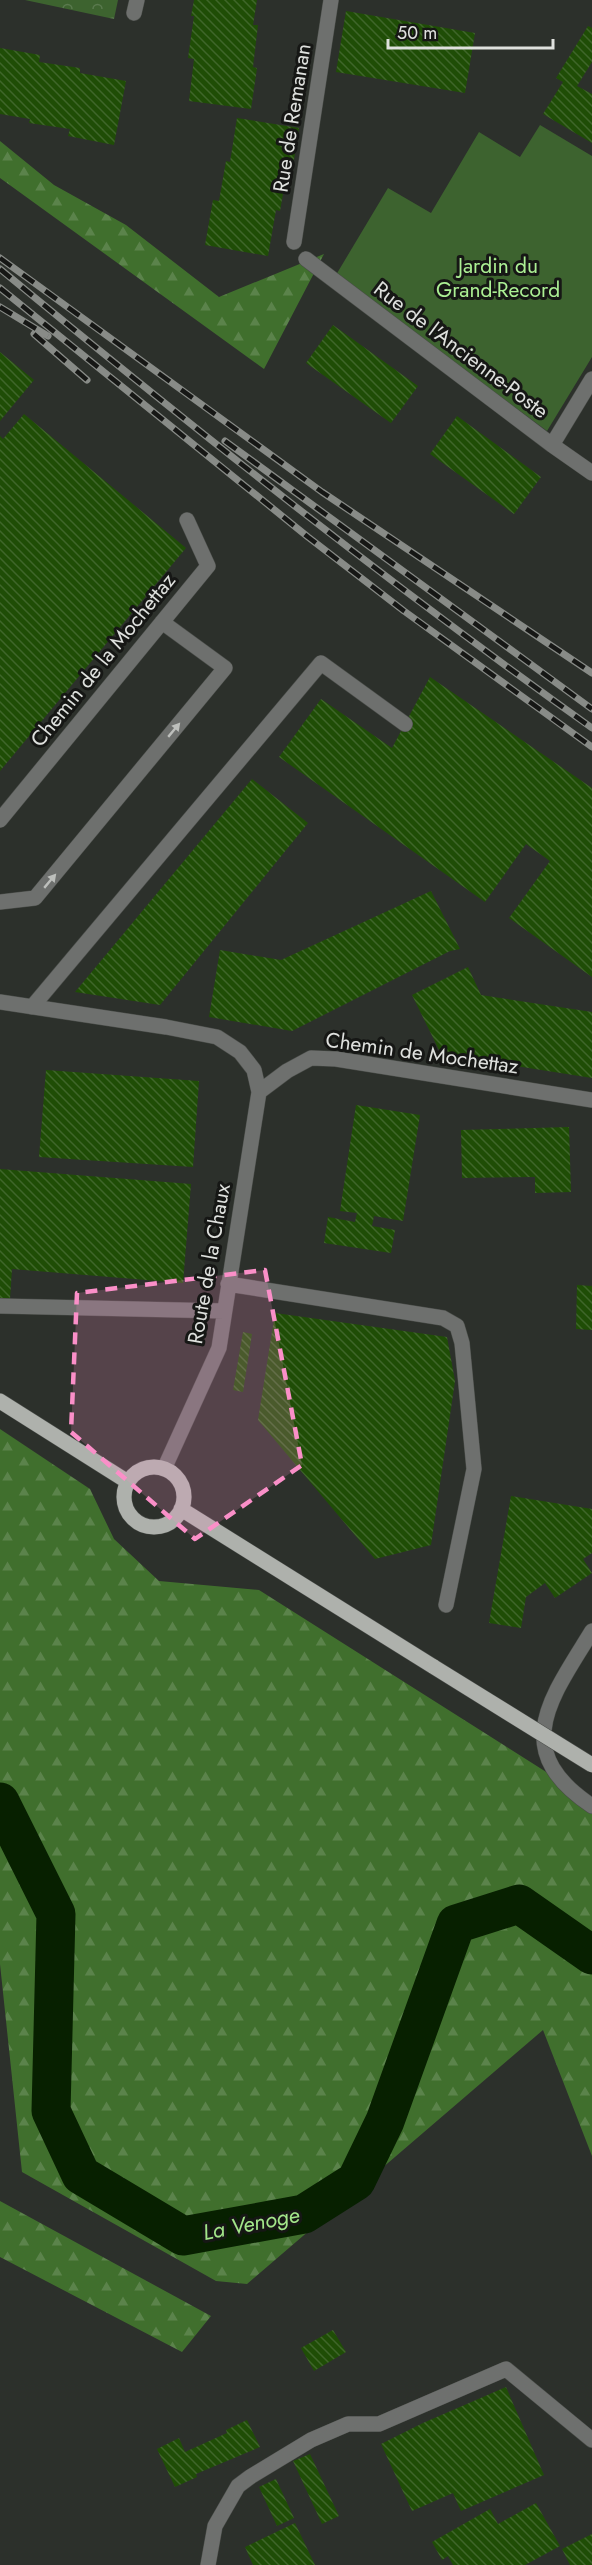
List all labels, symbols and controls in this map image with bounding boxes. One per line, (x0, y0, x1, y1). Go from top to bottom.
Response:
scale bar (388, 12, 553, 50)
text: 50 m (397, 20, 437, 46)
street label: Rue de Remanan (265, 41, 319, 195)
park label: Jardin du Grand-Record (436, 251, 560, 305)
street label: Rue de l'Ancienne-Poste (367, 274, 555, 426)
street label: Chemin de la Mochettaz (23, 566, 183, 753)
one-way arrow (167, 723, 180, 738)
one-way arrow (43, 874, 56, 889)
street label: Chemin de Mochettaz (324, 1025, 521, 1081)
street label: Route de la Chaux (180, 1181, 238, 1346)
water label: La Venoge (200, 2198, 302, 2248)

